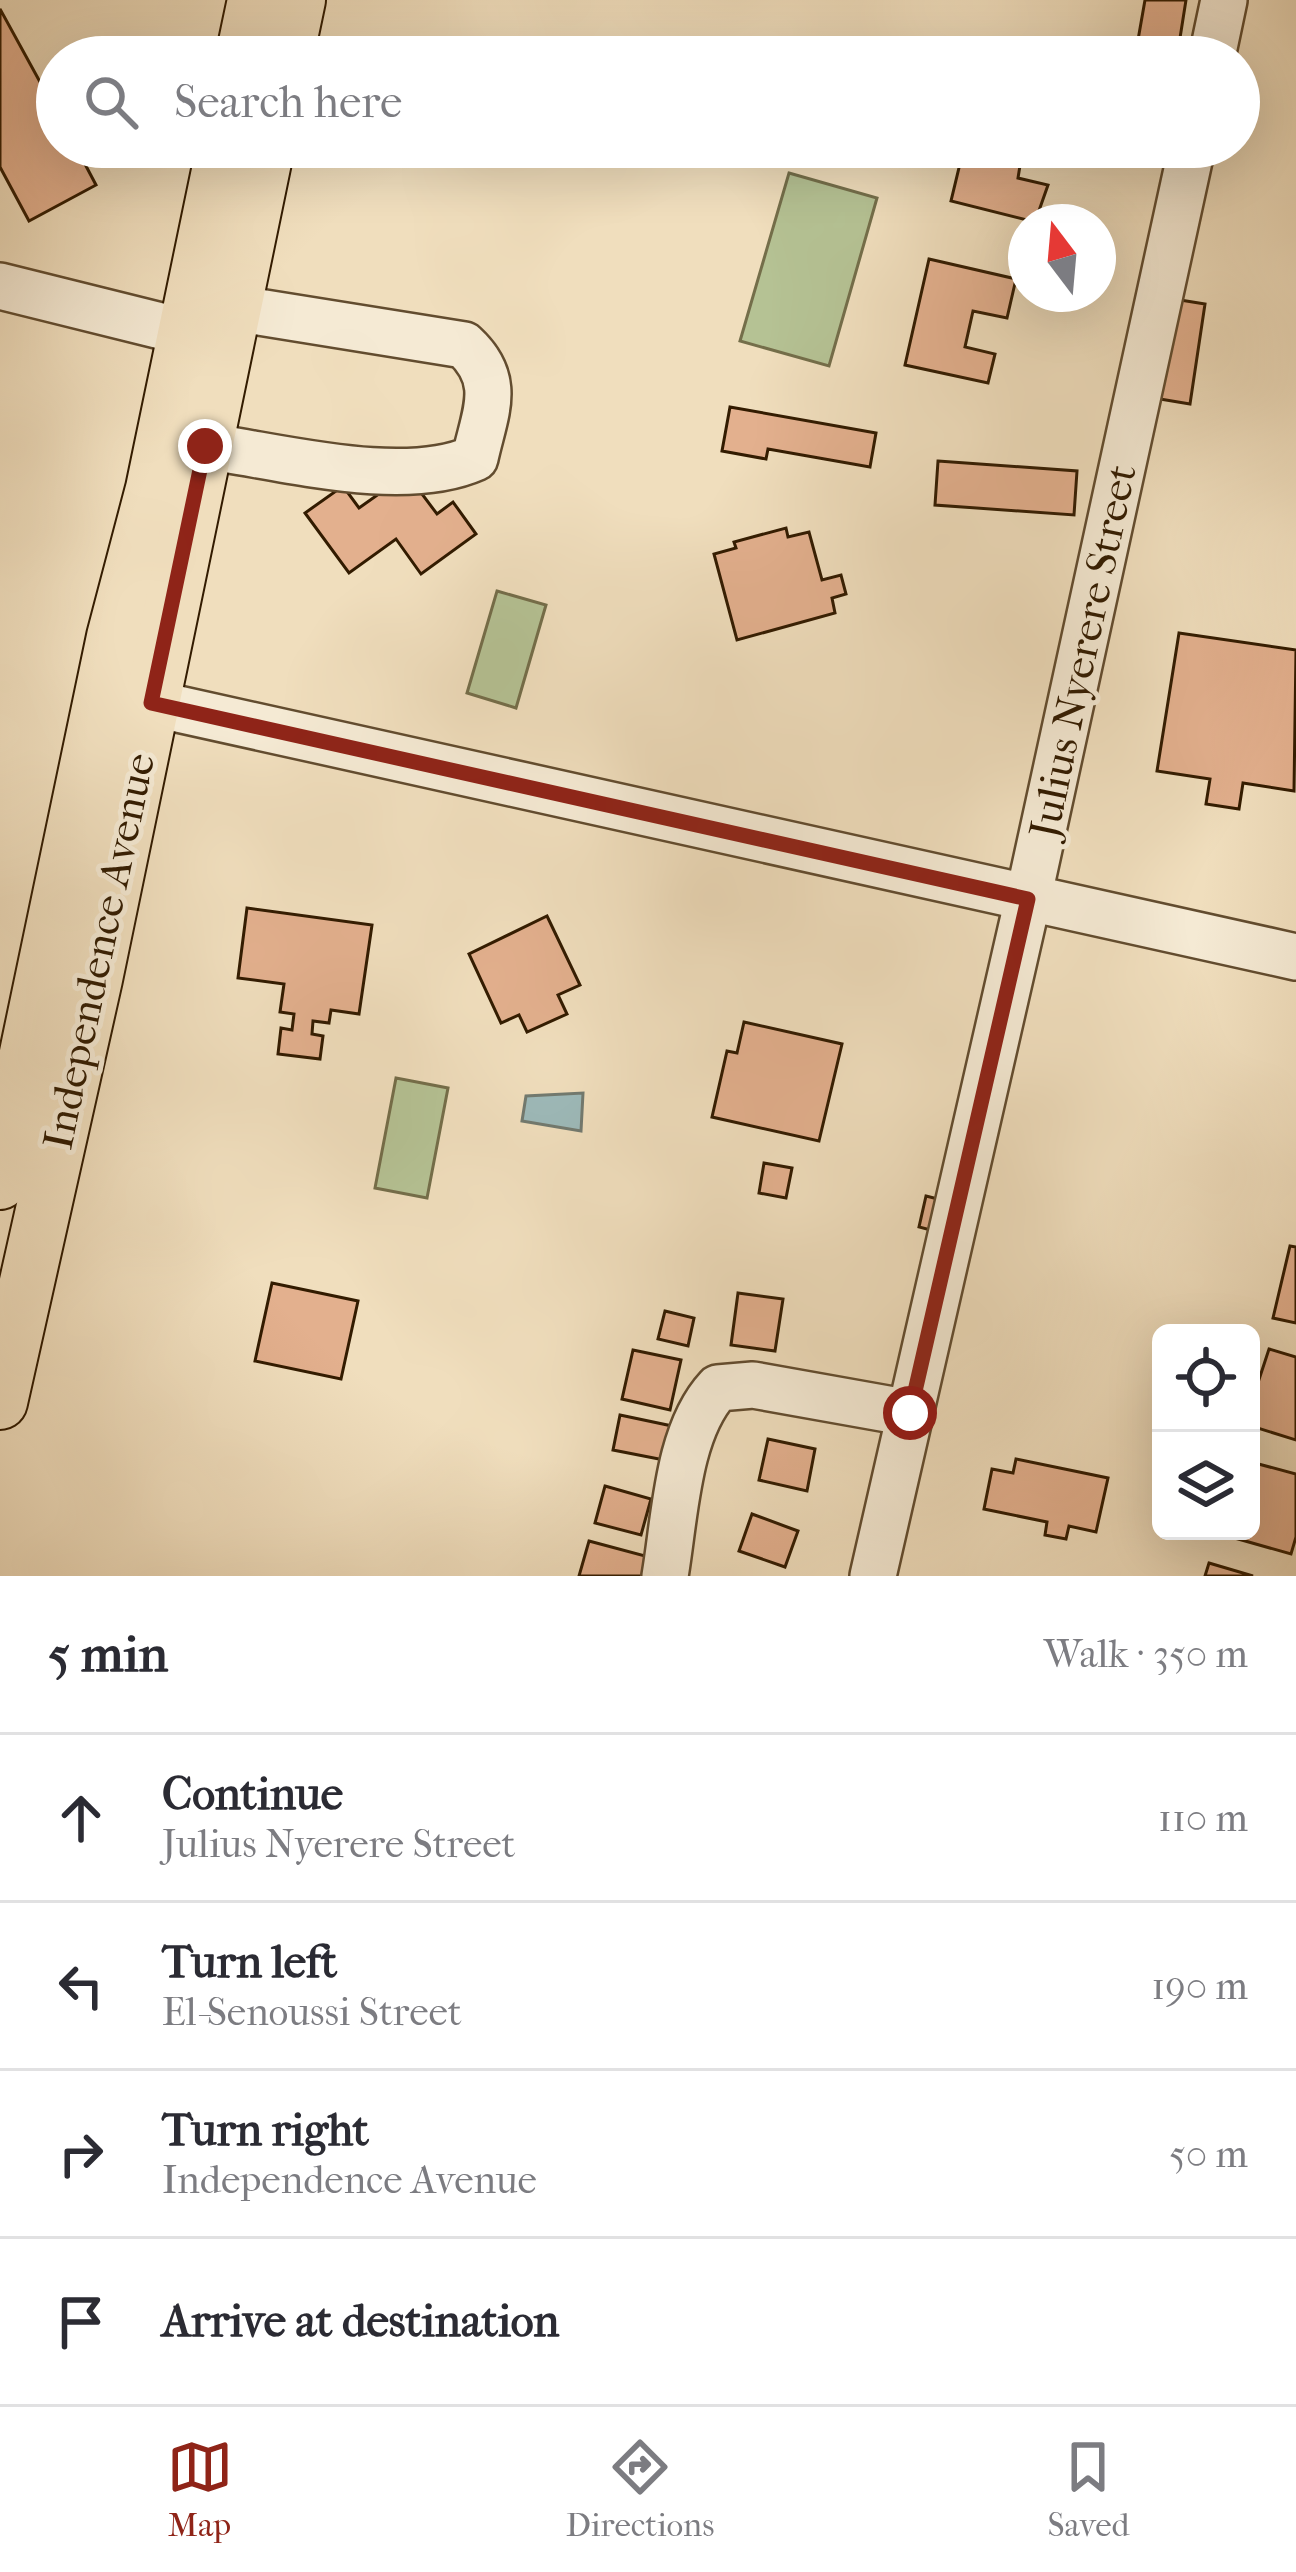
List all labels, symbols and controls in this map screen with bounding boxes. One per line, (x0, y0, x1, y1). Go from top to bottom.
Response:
search box (36, 36, 1260, 168)
icon: search (78, 69, 144, 135)
text: Search here (174, 76, 402, 129)
north arrow (1008, 204, 1116, 312)
route end (178, 419, 232, 473)
street label: Julius Nyerere Street (1019, 460, 1147, 845)
street label: Independence Avenue (34, 749, 165, 1154)
map controls (1152, 1324, 1260, 1540)
button: locate (1152, 1324, 1260, 1432)
route start (883, 1386, 937, 1440)
button: layers (1152, 1432, 1260, 1540)
text: 5 min (48, 1624, 168, 1684)
text: Walk · 350 m (1044, 1631, 1248, 1677)
text: Continue (162, 1768, 343, 1821)
icon: ahead (48, 1785, 114, 1851)
text: 110 m (1158, 1795, 1248, 1841)
text: Julius Nyerere Street (162, 1821, 515, 1867)
text: Turn left (162, 1936, 337, 1989)
icon: left (48, 1953, 114, 2019)
text: 190 m (1151, 1963, 1248, 2009)
text: El-Senoussi Street (162, 1989, 462, 2035)
text: Turn right (162, 2104, 369, 2157)
icon: right (48, 2121, 114, 2187)
text: 50 m (1169, 2131, 1248, 2177)
text: Independence Avenue (162, 2157, 537, 2203)
icon: arrive (48, 2289, 114, 2355)
text: Arrive at destination (162, 2295, 559, 2348)
tab: Map (167, 2434, 233, 2545)
tab: Directions (566, 2434, 714, 2545)
tab: Saved (1048, 2434, 1129, 2545)

